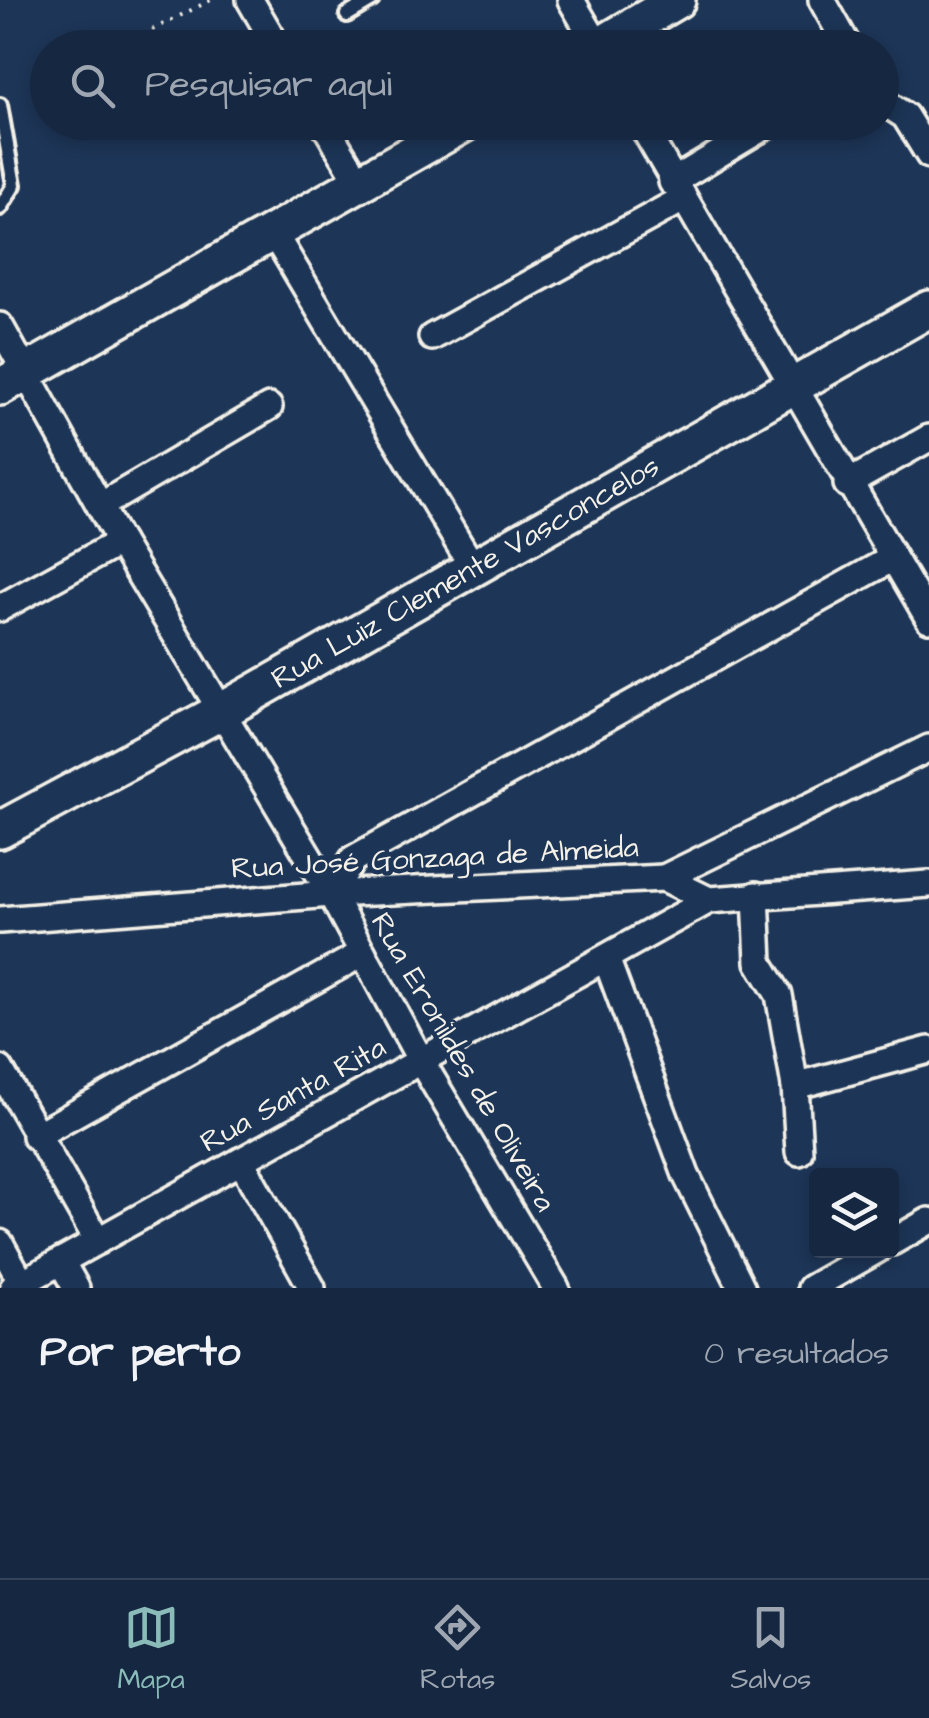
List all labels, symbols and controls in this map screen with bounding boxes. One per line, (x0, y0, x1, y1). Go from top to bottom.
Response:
search box (30, 30, 899, 140)
icon: search (65, 58, 120, 113)
text: Pesquisar aqui (145, 59, 392, 111)
street label: Rua Luiz Clemente Vasconcelos (264, 445, 667, 700)
street label: Rua José Gonzaga de Almeida (230, 826, 640, 891)
street label: Rua Eronildes de Oliveira (360, 905, 566, 1219)
street label: Rua Santa Rita (193, 1027, 393, 1163)
map controls (809, 1168, 899, 1258)
button: layers (809, 1168, 899, 1258)
text: Por perto (40, 1324, 240, 1382)
text: 0 resultados (704, 1331, 889, 1376)
tab: Mapa (118, 1600, 185, 1699)
tab: Rotas (420, 1600, 495, 1699)
tab: Salvos (730, 1600, 811, 1699)

